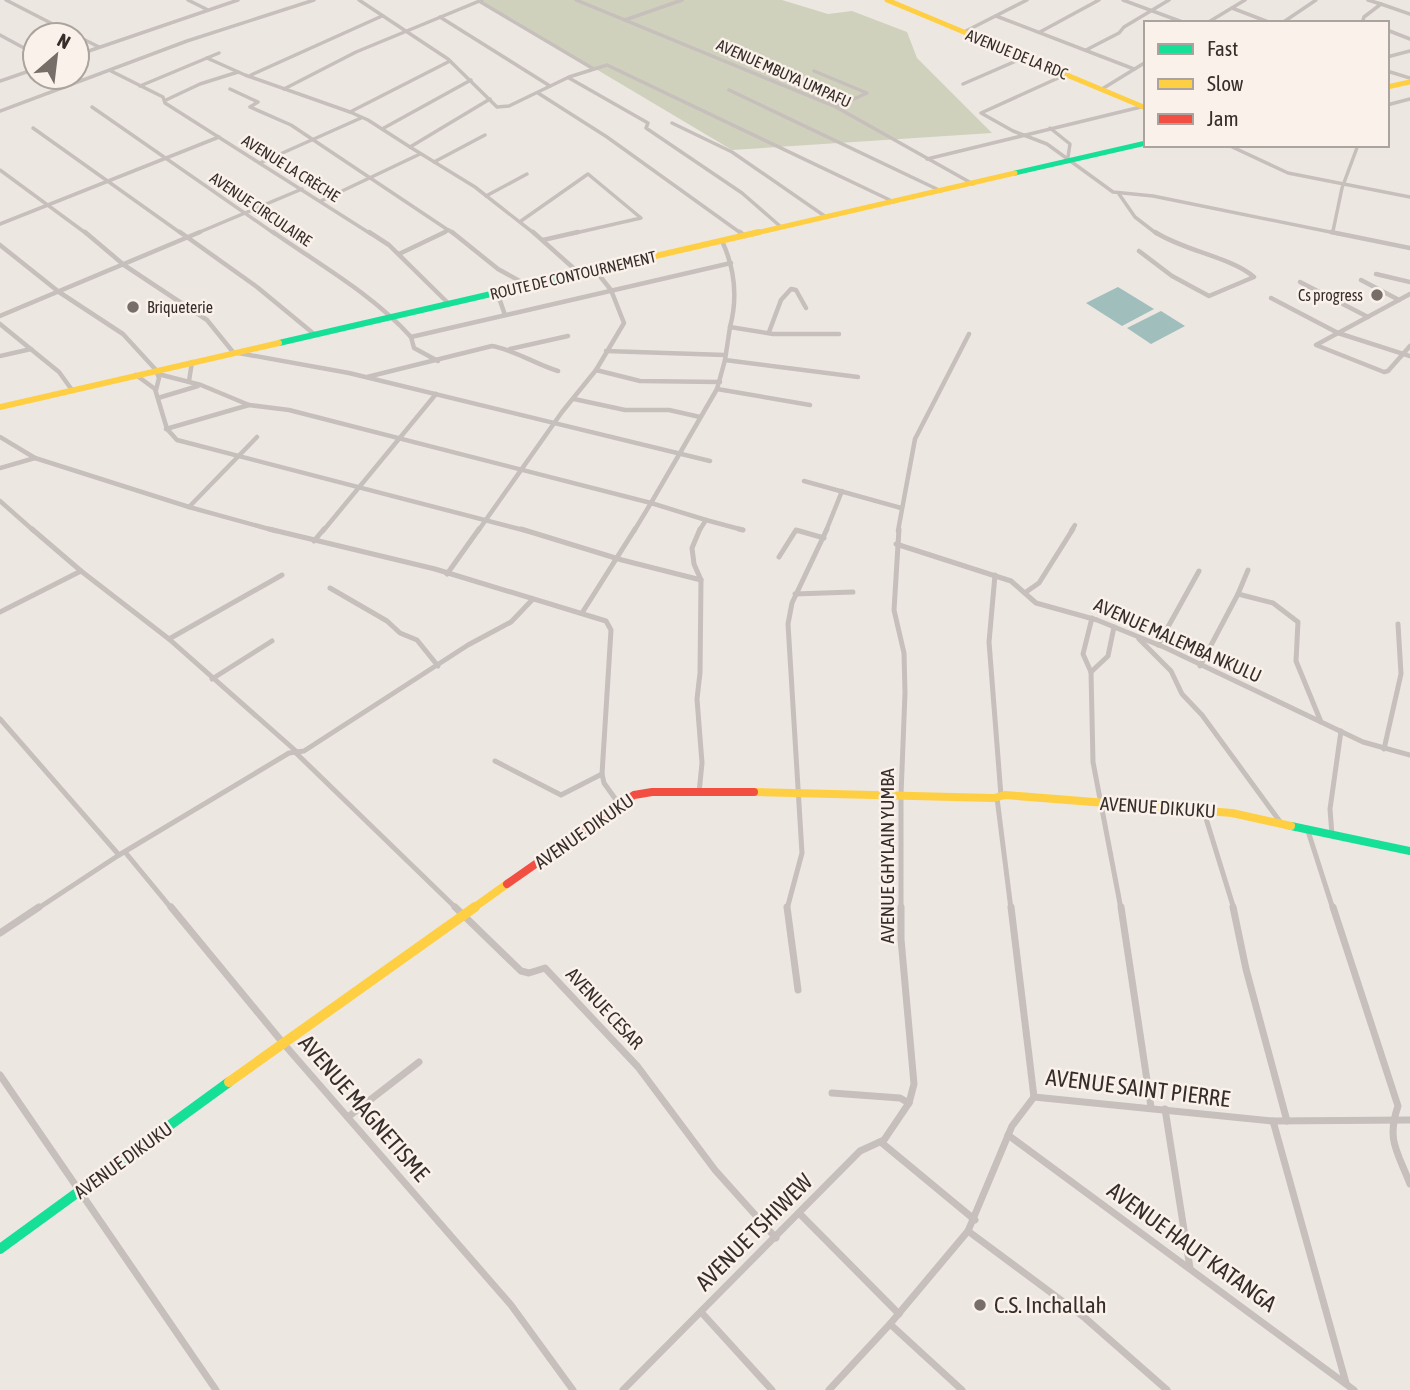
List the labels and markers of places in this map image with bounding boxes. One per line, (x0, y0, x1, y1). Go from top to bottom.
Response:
place label: Cs progress (1298, 286, 1363, 305)
marker: Cs progress (1369, 287, 1385, 303)
place label: Briqueterie (147, 298, 213, 317)
marker: Briqueterie (125, 299, 141, 315)
place label: C.S. Inchallah (994, 1292, 1107, 1318)
marker: C.S. Inchallah (972, 1297, 988, 1313)

